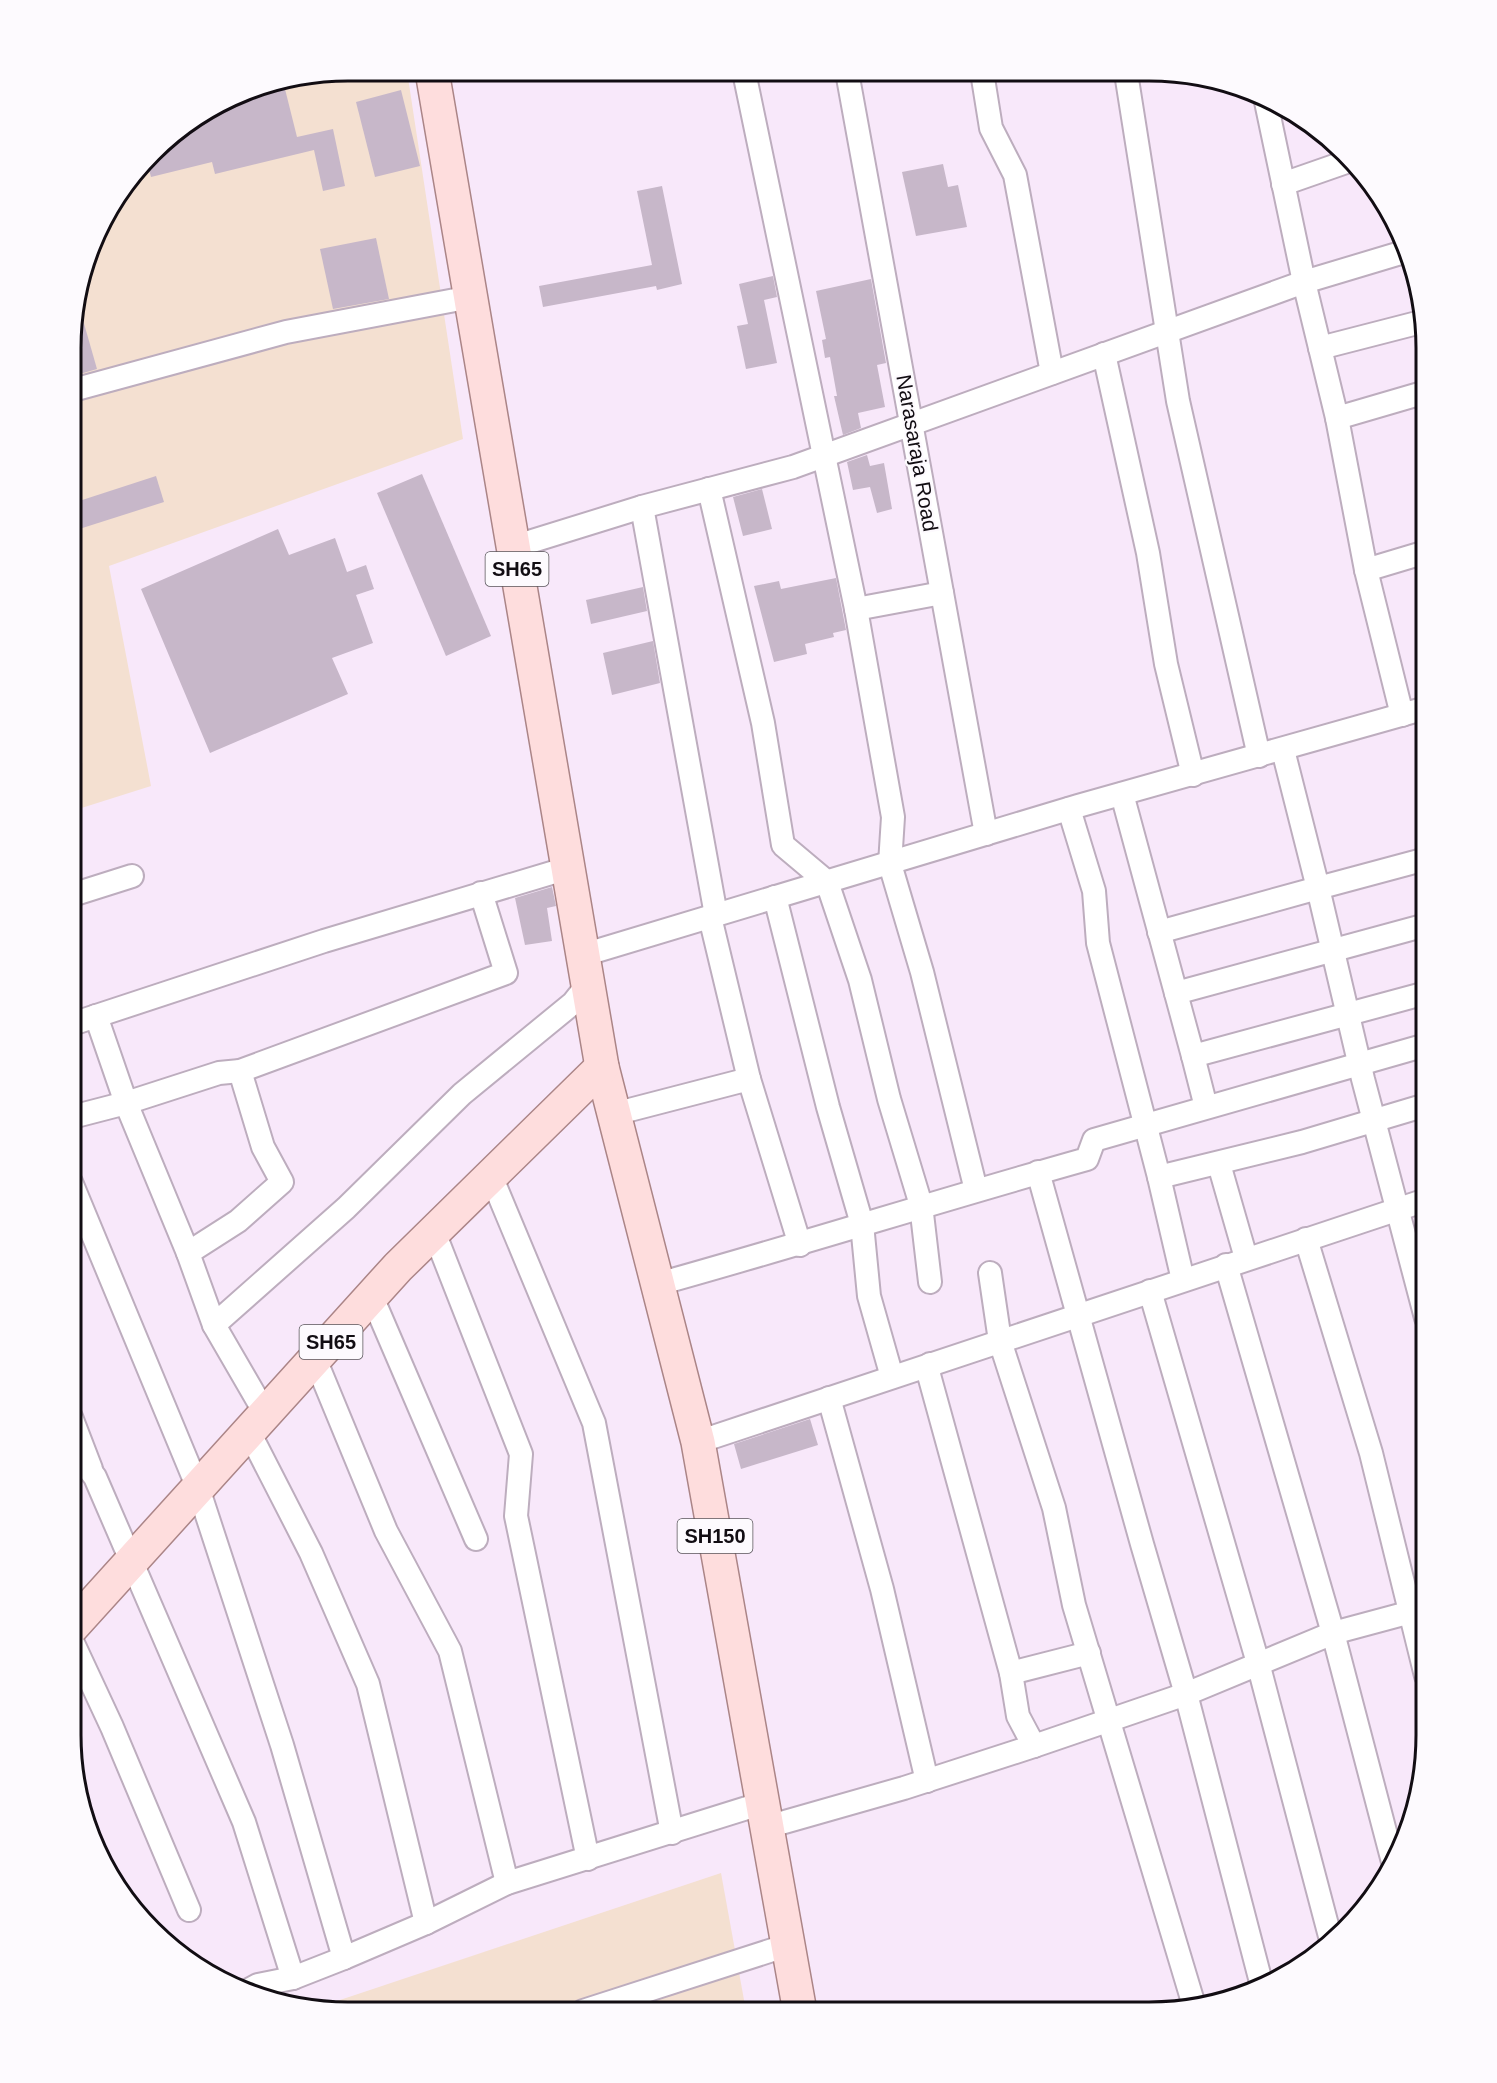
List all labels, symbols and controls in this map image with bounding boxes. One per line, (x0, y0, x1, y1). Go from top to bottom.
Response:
street label: Narasaraja Road (892, 373, 943, 533)
road number: SH65 (486, 552, 548, 586)
road number: SH65 (300, 1325, 362, 1359)
road number: SH150 (678, 1519, 752, 1553)

